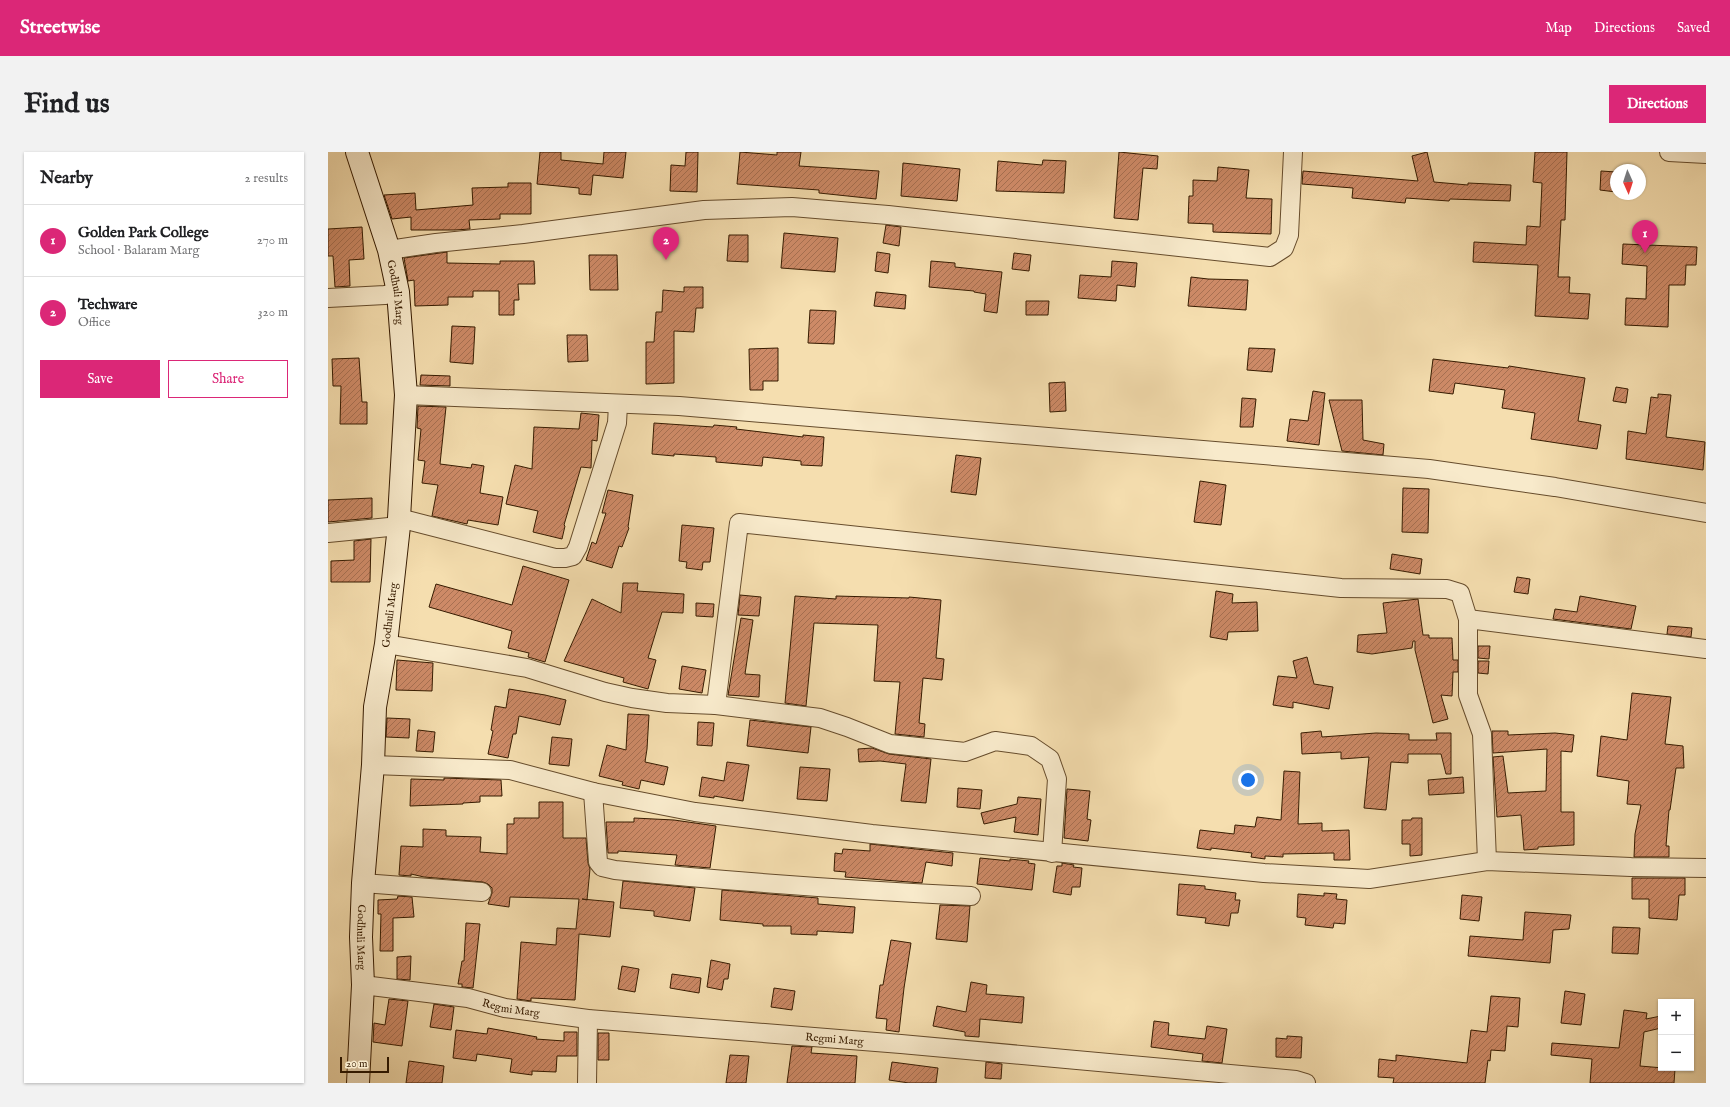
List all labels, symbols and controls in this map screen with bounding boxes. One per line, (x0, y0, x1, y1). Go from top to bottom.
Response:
text: Streetwise (20, 16, 100, 40)
text: Map (1545, 19, 1572, 37)
text: Directions (1594, 19, 1655, 37)
text: Saved (1677, 19, 1710, 37)
button: Directions (1609, 85, 1706, 123)
text: Find us (24, 87, 110, 122)
north arrow (1610, 164, 1646, 200)
text: Nearby (40, 168, 93, 189)
text: 2 results (244, 170, 288, 187)
pin: 1 (1632, 220, 1658, 253)
text: Golden Park College (78, 223, 209, 242)
pin: 2 (653, 227, 679, 260)
text: 1 (51, 232, 55, 249)
text: 270 m (257, 232, 288, 249)
text: School · Balaram Marg (78, 242, 200, 259)
street label: Godhuli Marg (383, 259, 407, 326)
text: Techware (78, 295, 137, 314)
text: 2 (50, 304, 56, 321)
text: 320 m (258, 304, 288, 321)
text: Office (78, 314, 110, 331)
button: Save (40, 360, 160, 398)
button: Share (168, 360, 288, 398)
street label: Godhuli Marg (379, 581, 401, 648)
your location (1238, 770, 1258, 790)
street label: Godhuli Marg (353, 904, 368, 971)
street label: Regmi Marg (480, 996, 542, 1021)
map controls (1658, 999, 1694, 1071)
button: + (1658, 999, 1694, 1035)
street label: Regmi Marg (805, 1030, 865, 1049)
button: − (1658, 1035, 1694, 1071)
scale bar (340, 1055, 389, 1074)
text: 20 m (346, 1057, 367, 1071)

